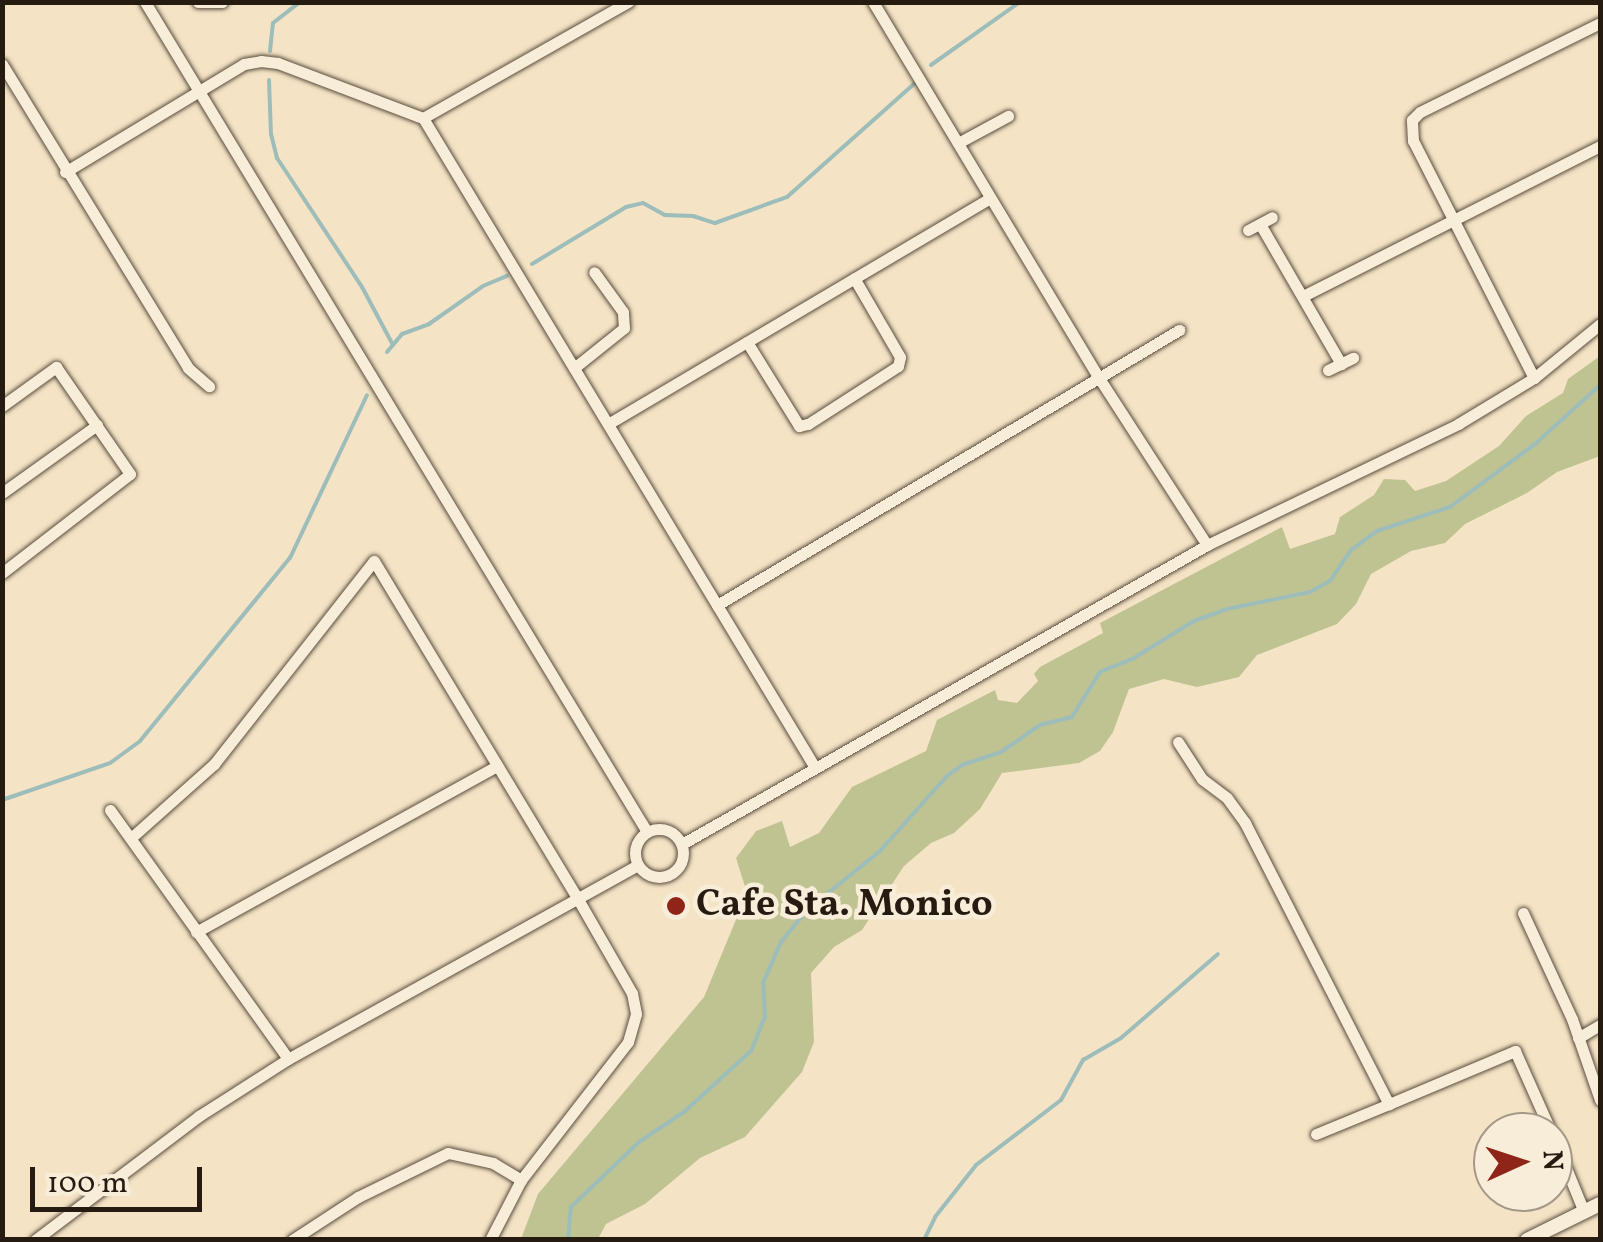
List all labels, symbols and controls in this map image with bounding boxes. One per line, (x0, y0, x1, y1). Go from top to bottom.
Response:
place label: Cafe Sta. Monico (696, 883, 993, 929)
marker: Cafe Sta. Monico (665, 895, 687, 917)
north arrow (1473, 1112, 1573, 1212)
scale bar (35, 1147, 208, 1209)
text: N (1531, 1149, 1571, 1172)
text: 100 m (47, 1163, 128, 1205)

